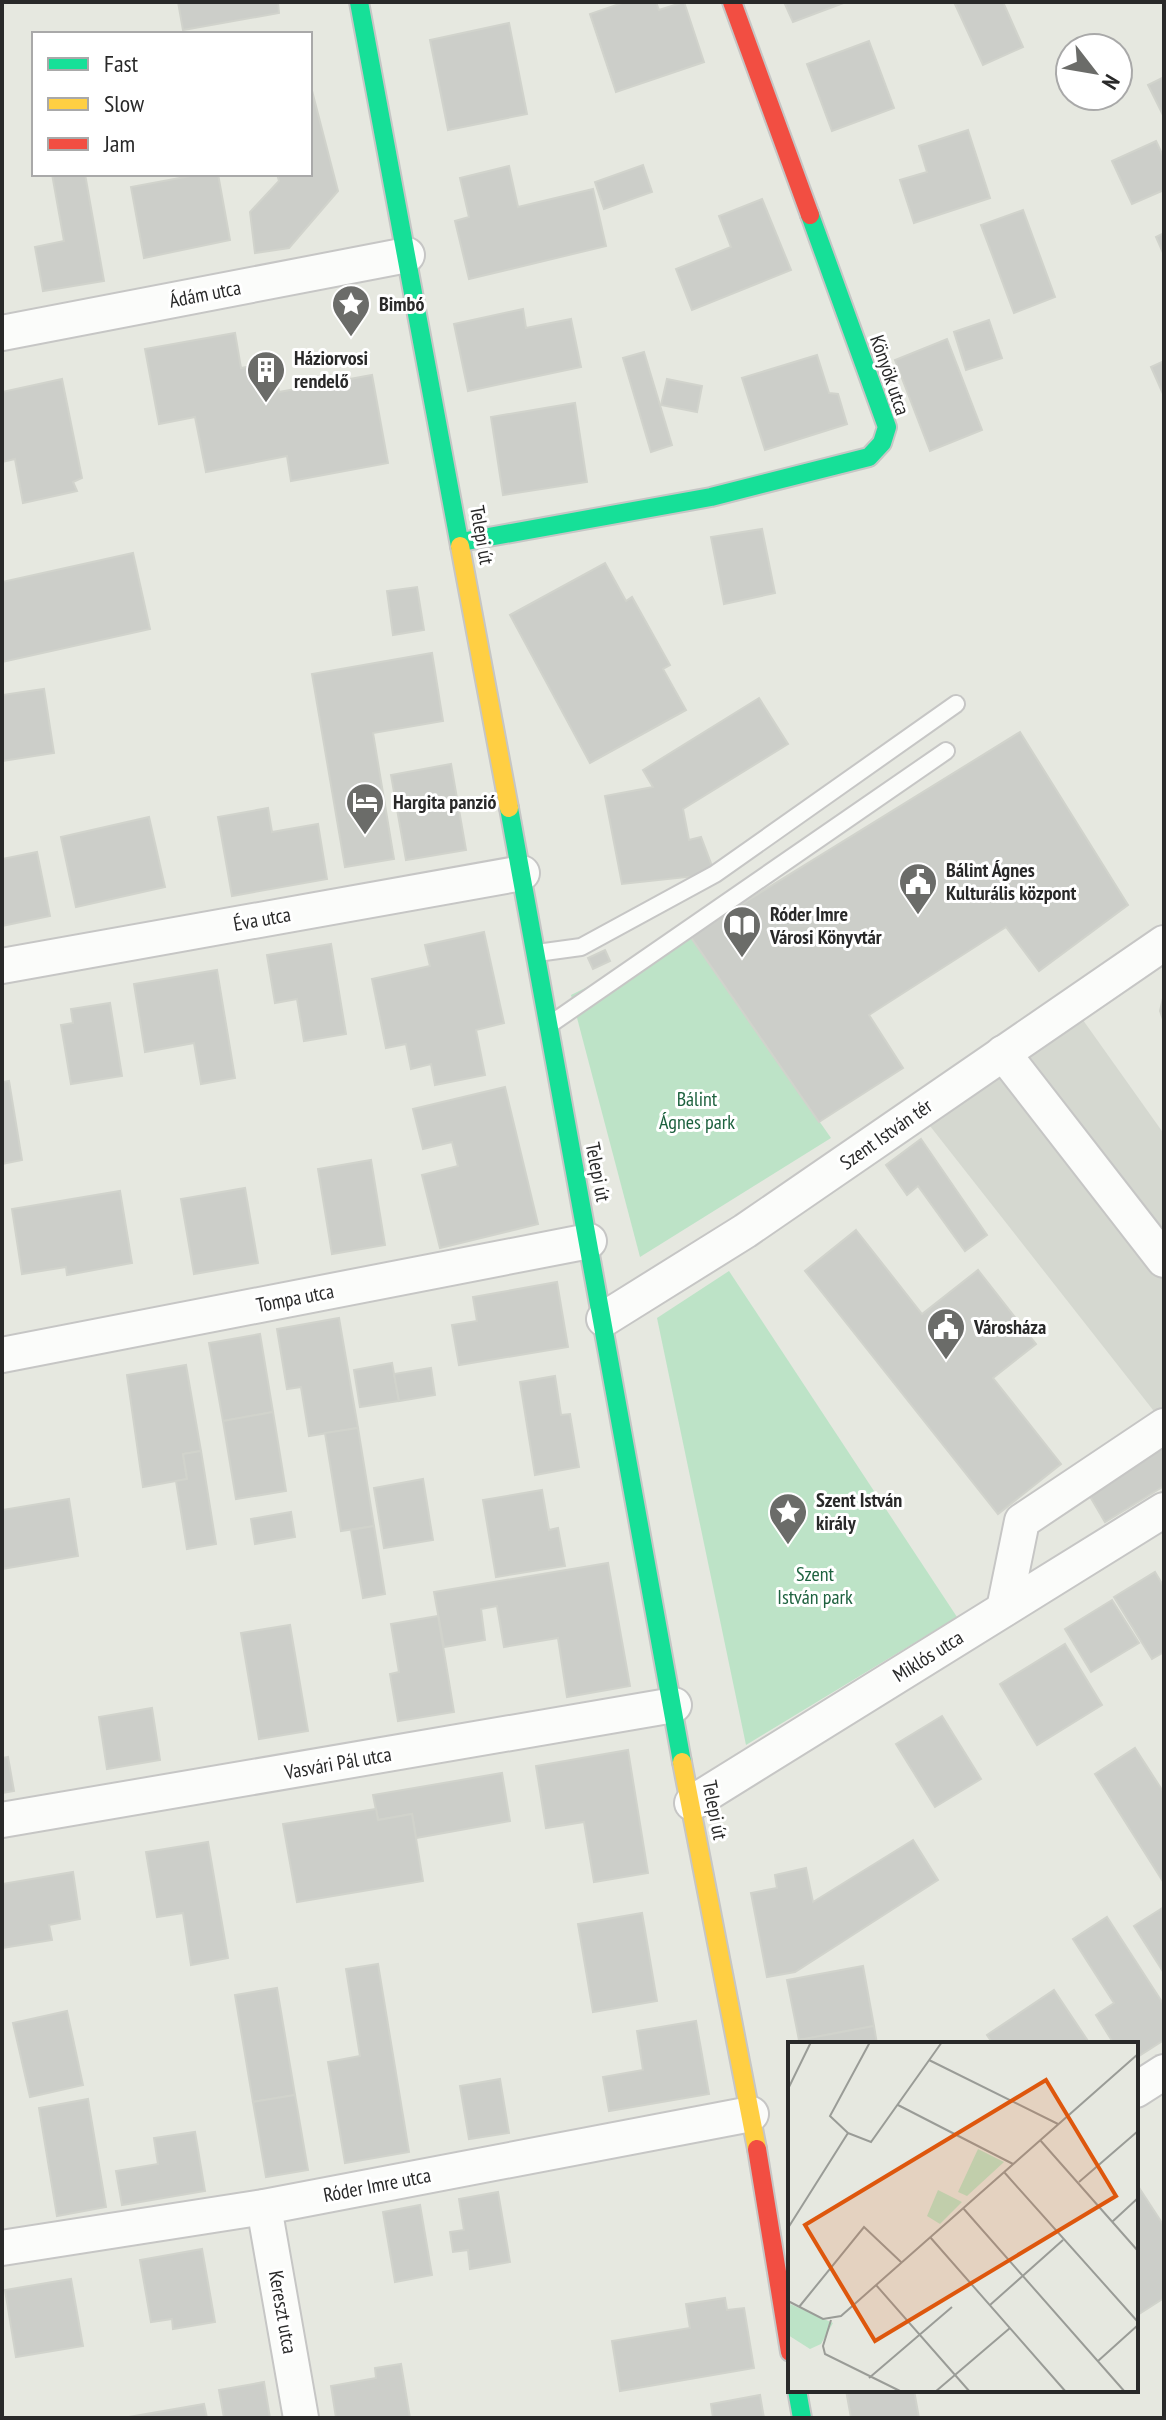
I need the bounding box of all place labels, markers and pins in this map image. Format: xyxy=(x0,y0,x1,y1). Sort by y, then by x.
place icon: Bimbó xyxy=(330,283,372,338)
place label: Bimbó xyxy=(379,291,424,317)
place label: Háziorvosi rendelő xyxy=(294,345,368,394)
building icon: Háziorvosi rendelő xyxy=(245,349,287,404)
hotel icon: Hargita panzió xyxy=(344,781,386,836)
place label: Hargita panzió xyxy=(393,789,497,815)
place label: Bálint Ágnes Kulturális központ xyxy=(946,857,1076,906)
public building icon: Bálint Ágnes Kulturális központ xyxy=(897,861,939,916)
place label: Róder Imre Városi Könyvtár xyxy=(769,901,882,950)
library icon: Róder Imre Városi Könyvtár xyxy=(721,904,763,959)
public building icon: Városháza xyxy=(925,1306,967,1361)
place label: Városháza xyxy=(973,1314,1046,1340)
place label: Szent István király xyxy=(816,1487,902,1536)
place icon: Szent István király xyxy=(767,1491,809,1546)

